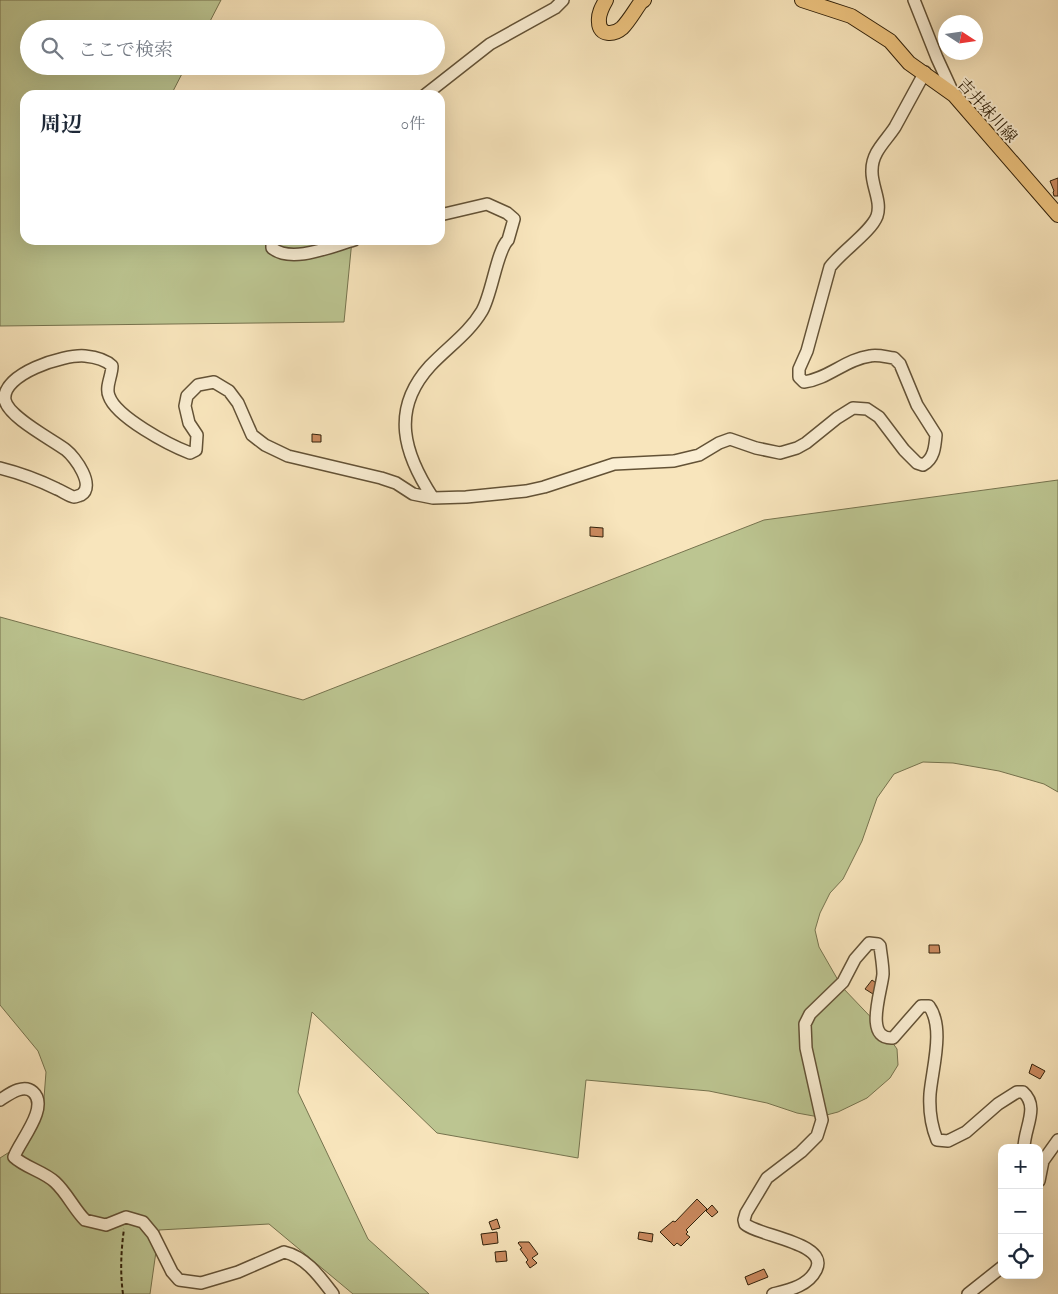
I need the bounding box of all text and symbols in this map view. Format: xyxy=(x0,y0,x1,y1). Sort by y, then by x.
north arrow xyxy=(938,15,983,60)
search box xyxy=(20,20,445,75)
icon: search xyxy=(38,34,66,62)
text: ここで検索 xyxy=(78,38,173,62)
street label: 吉井妹川線 xyxy=(953,74,1021,147)
text: 周辺 xyxy=(40,111,82,138)
text: 0件 xyxy=(401,114,425,134)
map controls xyxy=(998,1144,1043,1279)
button: + xyxy=(998,1144,1043,1189)
button: − xyxy=(998,1189,1043,1234)
button: locate xyxy=(998,1234,1043,1279)

